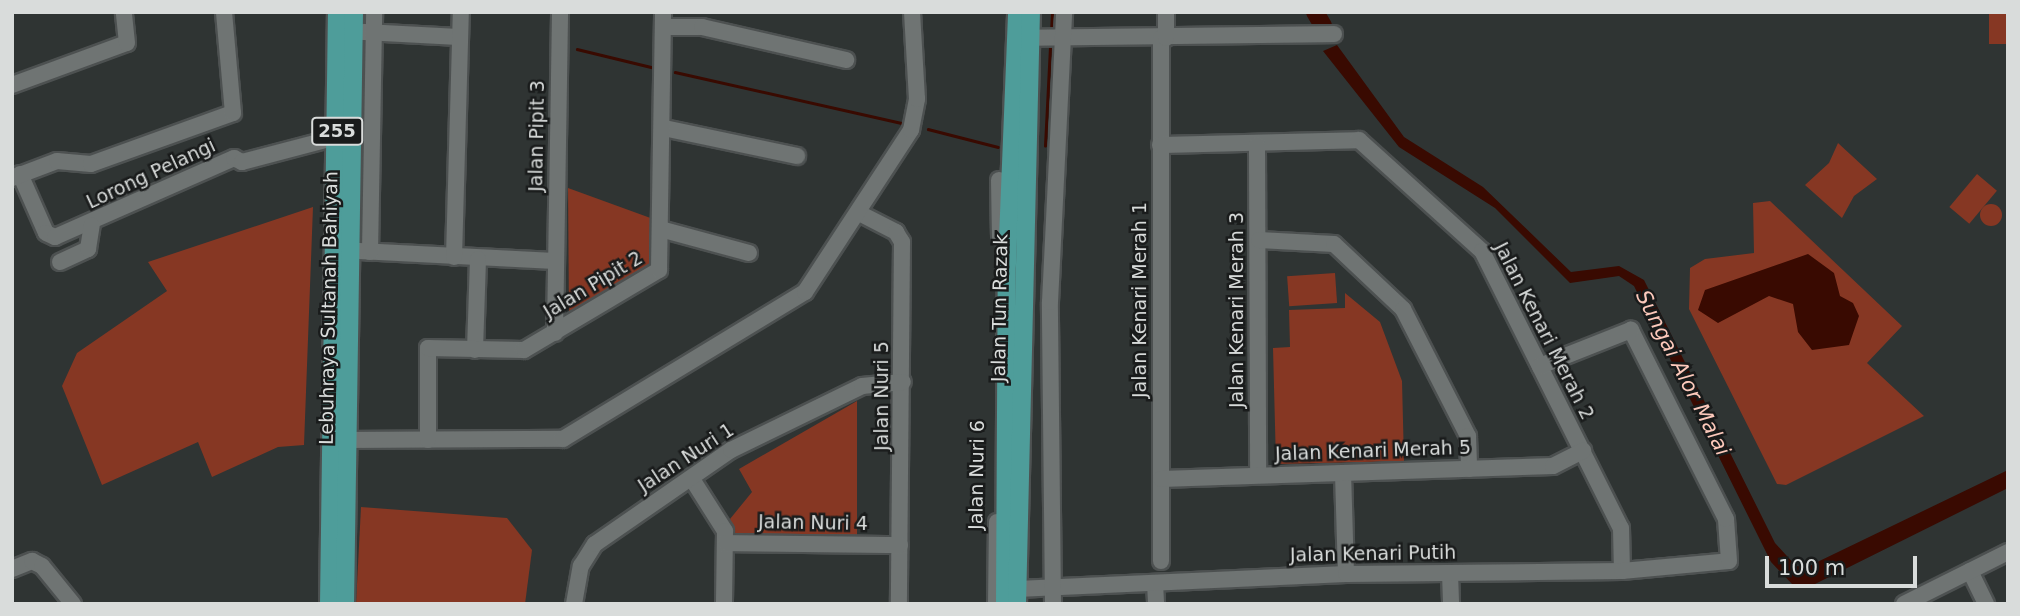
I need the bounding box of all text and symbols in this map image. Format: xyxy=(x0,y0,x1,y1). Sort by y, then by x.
street label: Jalan Pipit 3 xyxy=(525,80,549,192)
road number: 255 xyxy=(311,116,363,146)
street label: Lorong Pelangi xyxy=(83,134,219,214)
street label: Lebuhraya Sultanah Bahiyah xyxy=(315,171,343,445)
street label: Jalan Kenari Merah 1 xyxy=(1129,202,1151,398)
street label: Jalan Kenari Merah 3 xyxy=(1226,212,1248,408)
street label: Jalan Tun Razak xyxy=(987,234,1013,382)
street label: Jalan Kenari Merah 2 xyxy=(1489,239,1599,423)
street label: Jalan Pipit 2 xyxy=(539,247,647,323)
water label: Sungai Alor Malai xyxy=(1630,286,1736,460)
street label: Jalan Nuri 5 xyxy=(871,341,893,451)
street label: Jalan Nuri 1 xyxy=(634,419,738,497)
street label: Jalan Nuri 6 xyxy=(965,420,989,530)
street label: Jalan Kenari Merah 5 xyxy=(1275,436,1471,466)
street label: Jalan Nuri 4 xyxy=(758,511,868,535)
street label: Jalan Kenari Putih xyxy=(1290,541,1456,567)
scale bar xyxy=(1768,542,1920,586)
text: 100 m xyxy=(1778,556,1845,580)

